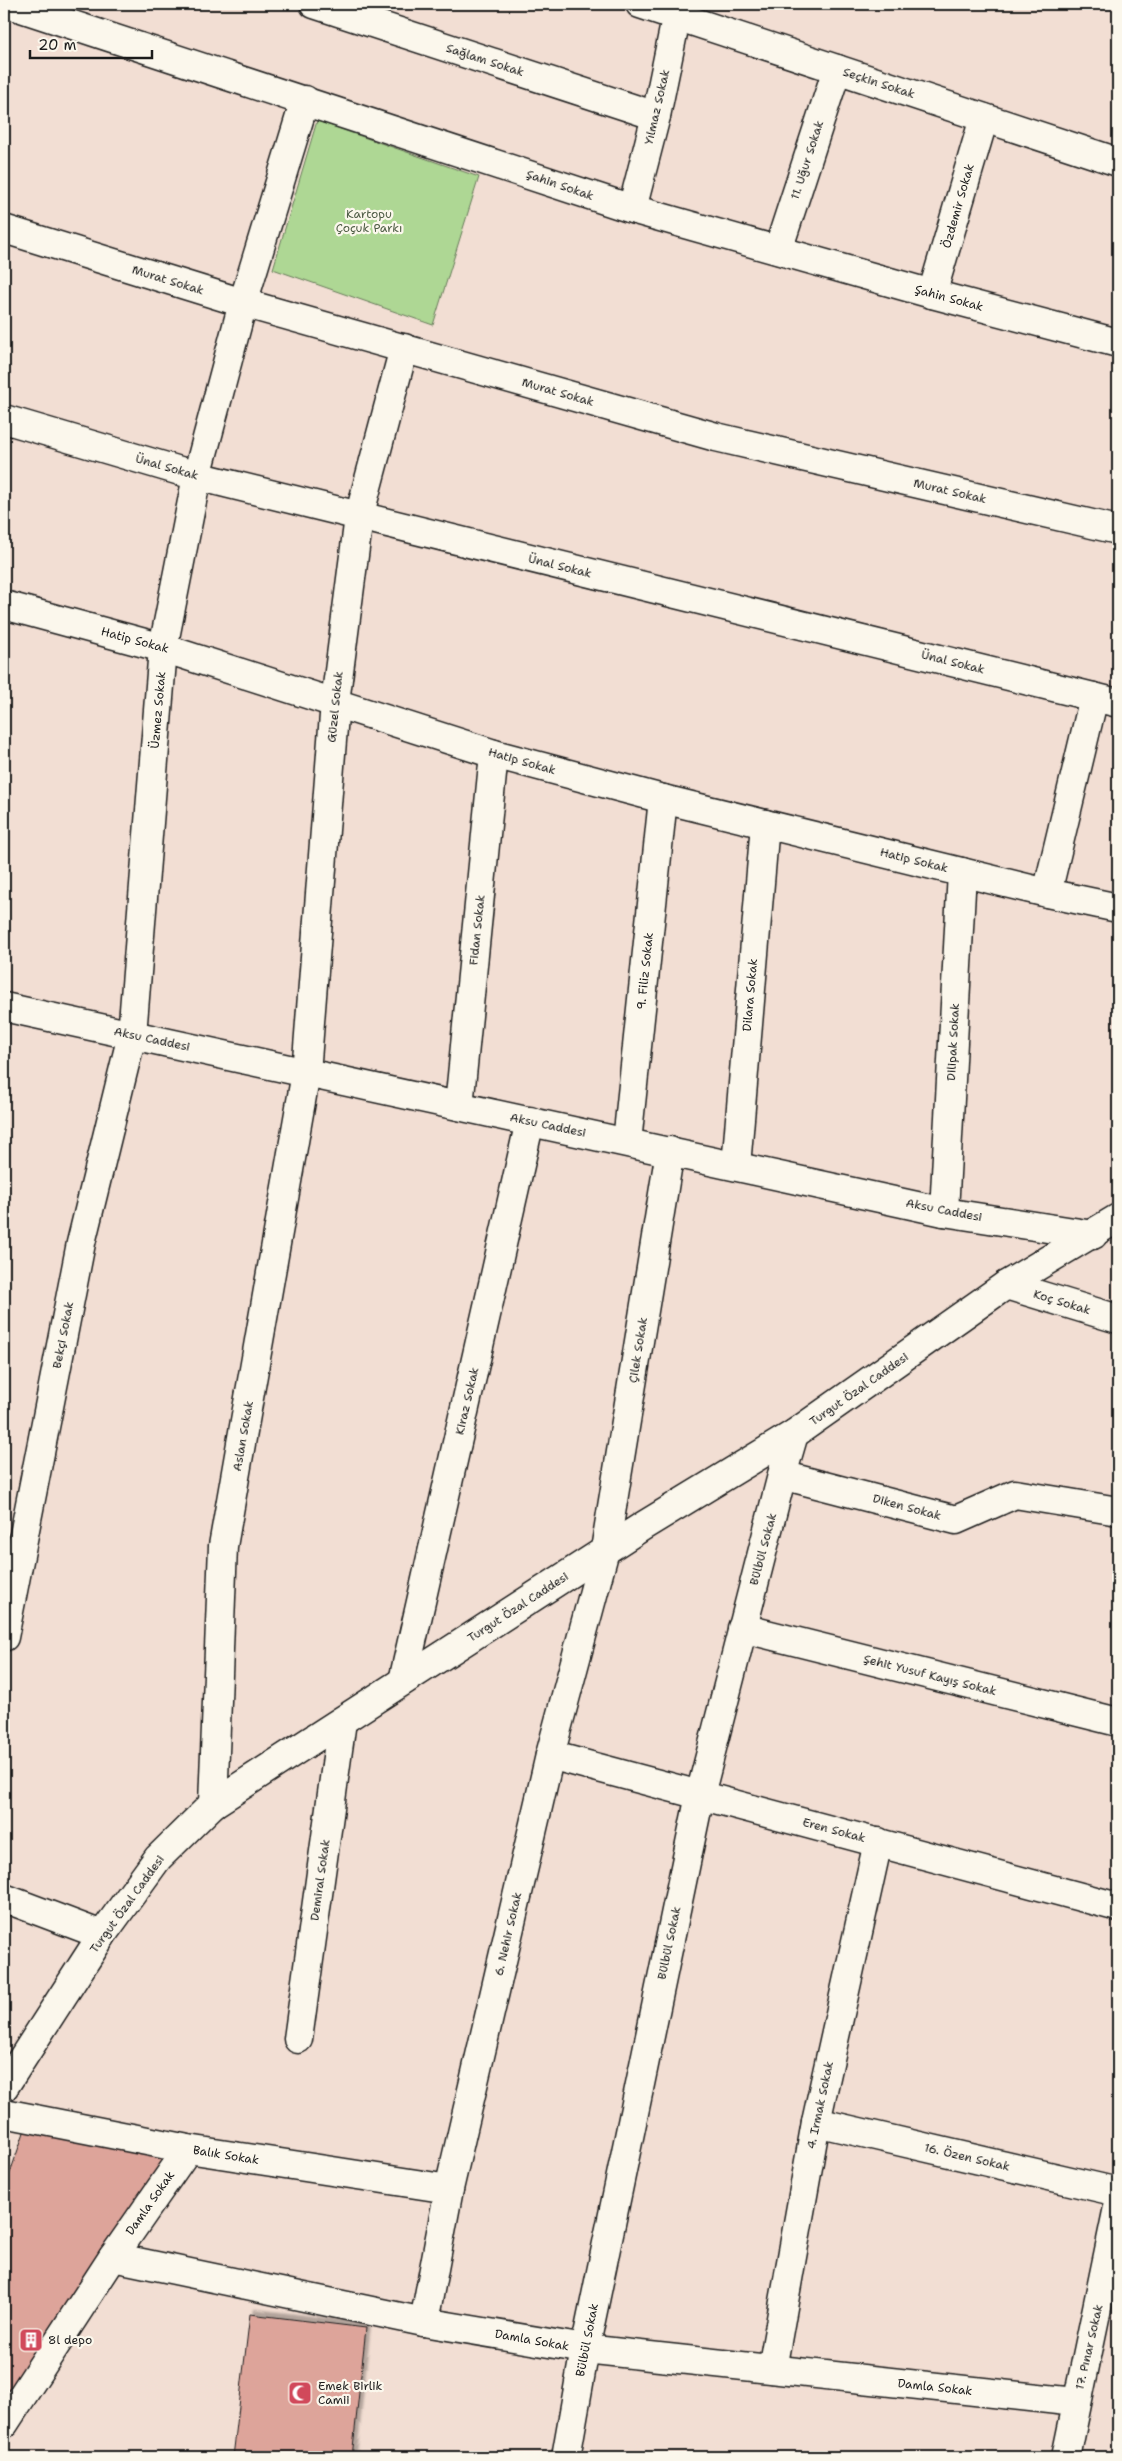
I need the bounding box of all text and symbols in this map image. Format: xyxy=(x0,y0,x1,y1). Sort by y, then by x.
scale bar xyxy=(30,28,152,60)
text: 20 m xyxy=(38,35,77,55)
street label: Sağlam Sokak xyxy=(444,40,526,80)
street label: Seçkin Sokak xyxy=(841,64,917,102)
street label: Yılmaz Sokak xyxy=(641,68,673,146)
street label: 11. Uğur Sokak xyxy=(787,118,827,202)
street label: Özdemir Sokak xyxy=(938,162,978,250)
street label: Şahin Sokak xyxy=(524,166,596,204)
park label: Kartopu Çoçuk Parkı xyxy=(336,206,402,236)
street label: Murat Sokak xyxy=(130,261,206,299)
street label: Şahin Sokak xyxy=(913,281,985,315)
street label: Murat Sokak xyxy=(520,374,596,410)
street label: Ünal Sokak xyxy=(134,450,201,484)
street label: Murat Sokak xyxy=(912,475,988,507)
street label: Ünal Sokak xyxy=(527,550,594,582)
street label: Hatip Sokak xyxy=(99,623,171,657)
street label: Ünal Sokak xyxy=(920,646,987,678)
street label: Güzel Sokak xyxy=(323,670,347,743)
street label: Üzmez Sokak xyxy=(147,671,169,749)
street label: Hatip Sokak xyxy=(486,744,558,778)
street label: Hatip Sokak xyxy=(878,844,950,876)
street label: Fidan Sokak xyxy=(465,894,489,966)
street label: 9. Filiz Sokak xyxy=(633,932,657,1010)
street label: Dilara Sokak xyxy=(739,958,761,1032)
street label: Dilipak Sokak xyxy=(943,1003,963,1081)
street label: Aksu Caddesi xyxy=(112,1023,192,1055)
street label: Aksu Caddesi xyxy=(508,1109,588,1141)
street label: Aksu Caddesi xyxy=(904,1195,984,1225)
street label: Koç Sokak xyxy=(1031,1286,1093,1318)
street label: Bekçi Sokak xyxy=(49,1300,77,1370)
street label: Çilek Sokak xyxy=(625,1316,651,1384)
street label: Turgut Özal Caddesi xyxy=(806,1349,912,1429)
street label: Kiraz Sokak xyxy=(451,1366,483,1436)
street label: Aslan Sokak xyxy=(229,1399,257,1473)
street label: Diken Sokak xyxy=(871,1490,943,1524)
street label: Bülbül Sokak xyxy=(746,1511,780,1587)
street label: Turgut Özal Caddesi xyxy=(464,1568,572,1646)
street label: Şehit Yusuf Kayış Sokak xyxy=(862,1651,998,1699)
street label: Eren Sokak xyxy=(801,1814,867,1846)
street label: Demiral Sokak xyxy=(306,1838,334,1922)
street label: Turgut Özal Caddesi xyxy=(86,1852,168,1956)
street label: 6. Nehir Sokak xyxy=(491,1890,525,1977)
street label: Bülbül Sokak xyxy=(653,1905,685,1981)
street label: 4. Irmak Sokak xyxy=(803,2059,837,2150)
street label: 16. Özen Sokak xyxy=(923,2139,1012,2175)
street label: Balık Sokak xyxy=(192,2142,260,2168)
street label: Damla Sokak xyxy=(122,2168,178,2238)
street label: Bülbül Sokak xyxy=(572,2302,602,2378)
street label: 17. Pınar Sokak xyxy=(1071,2303,1107,2391)
street label: Damla Sokak xyxy=(494,2326,570,2354)
building icon: 8l depo xyxy=(18,2327,44,2353)
place label: 8l depo xyxy=(48,2332,92,2348)
street label: Damla Sokak xyxy=(897,2375,973,2399)
place label: Emek Birlik Camii xyxy=(318,2378,383,2408)
mosque icon: Emek Birlik Camii xyxy=(287,2380,313,2406)

